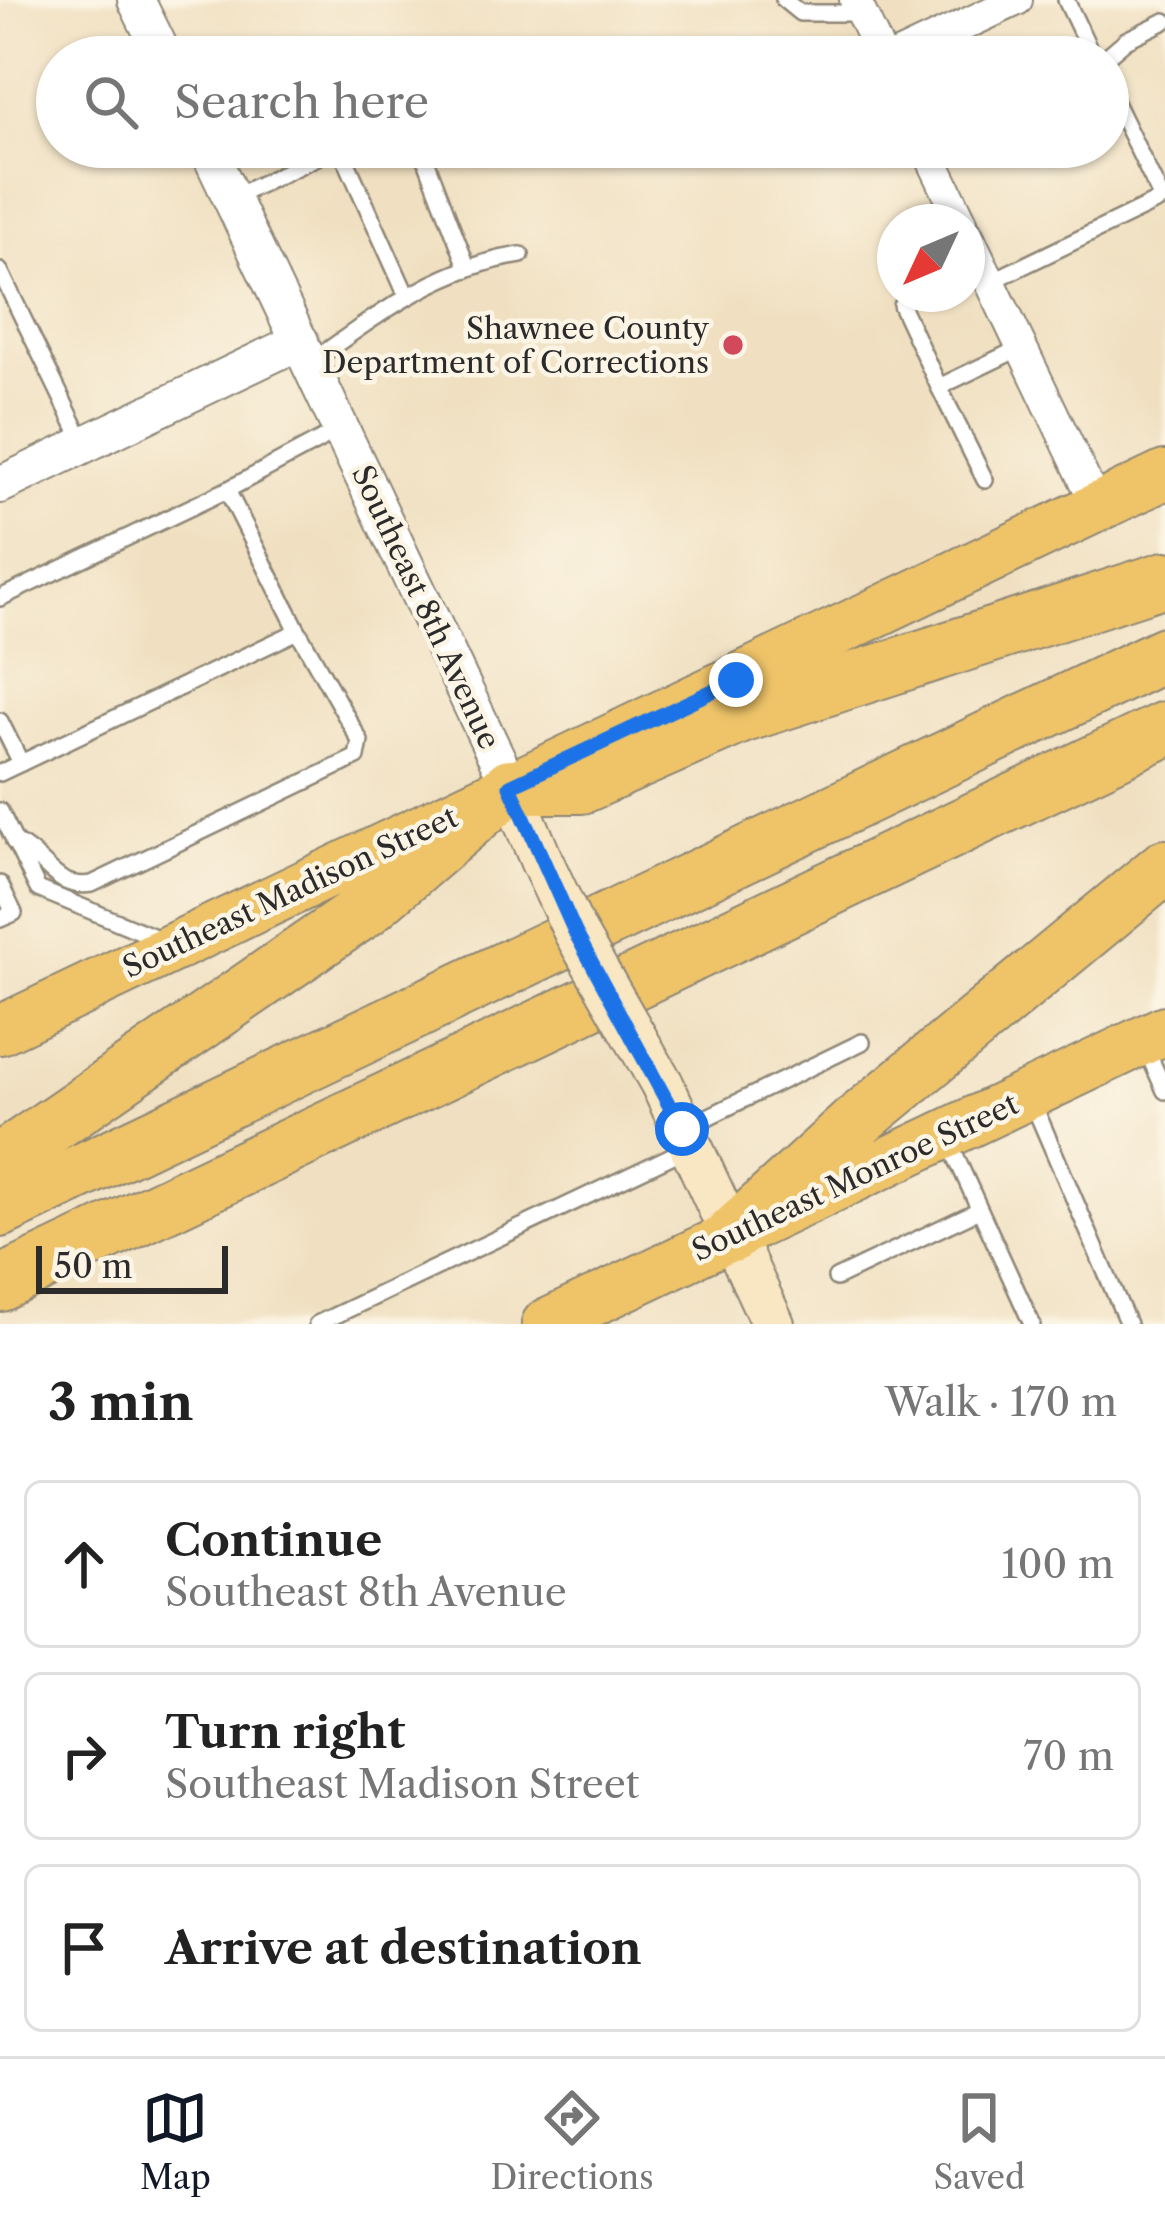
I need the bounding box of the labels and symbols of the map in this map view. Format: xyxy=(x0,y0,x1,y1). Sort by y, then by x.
north arrow xyxy=(877,204,985,312)
place label: Shawnee County Department of Corrections xyxy=(322,310,709,381)
marker: Shawnee County Department of Corrections xyxy=(720,332,746,358)
street label: Southeast 8th Avenue xyxy=(344,459,508,755)
route end xyxy=(709,653,763,707)
street label: Southeast Madison Street xyxy=(117,798,464,986)
street label: Southeast Monroe Street xyxy=(686,1085,1024,1269)
route start xyxy=(655,1102,709,1156)
scale bar xyxy=(36,1240,228,1293)

